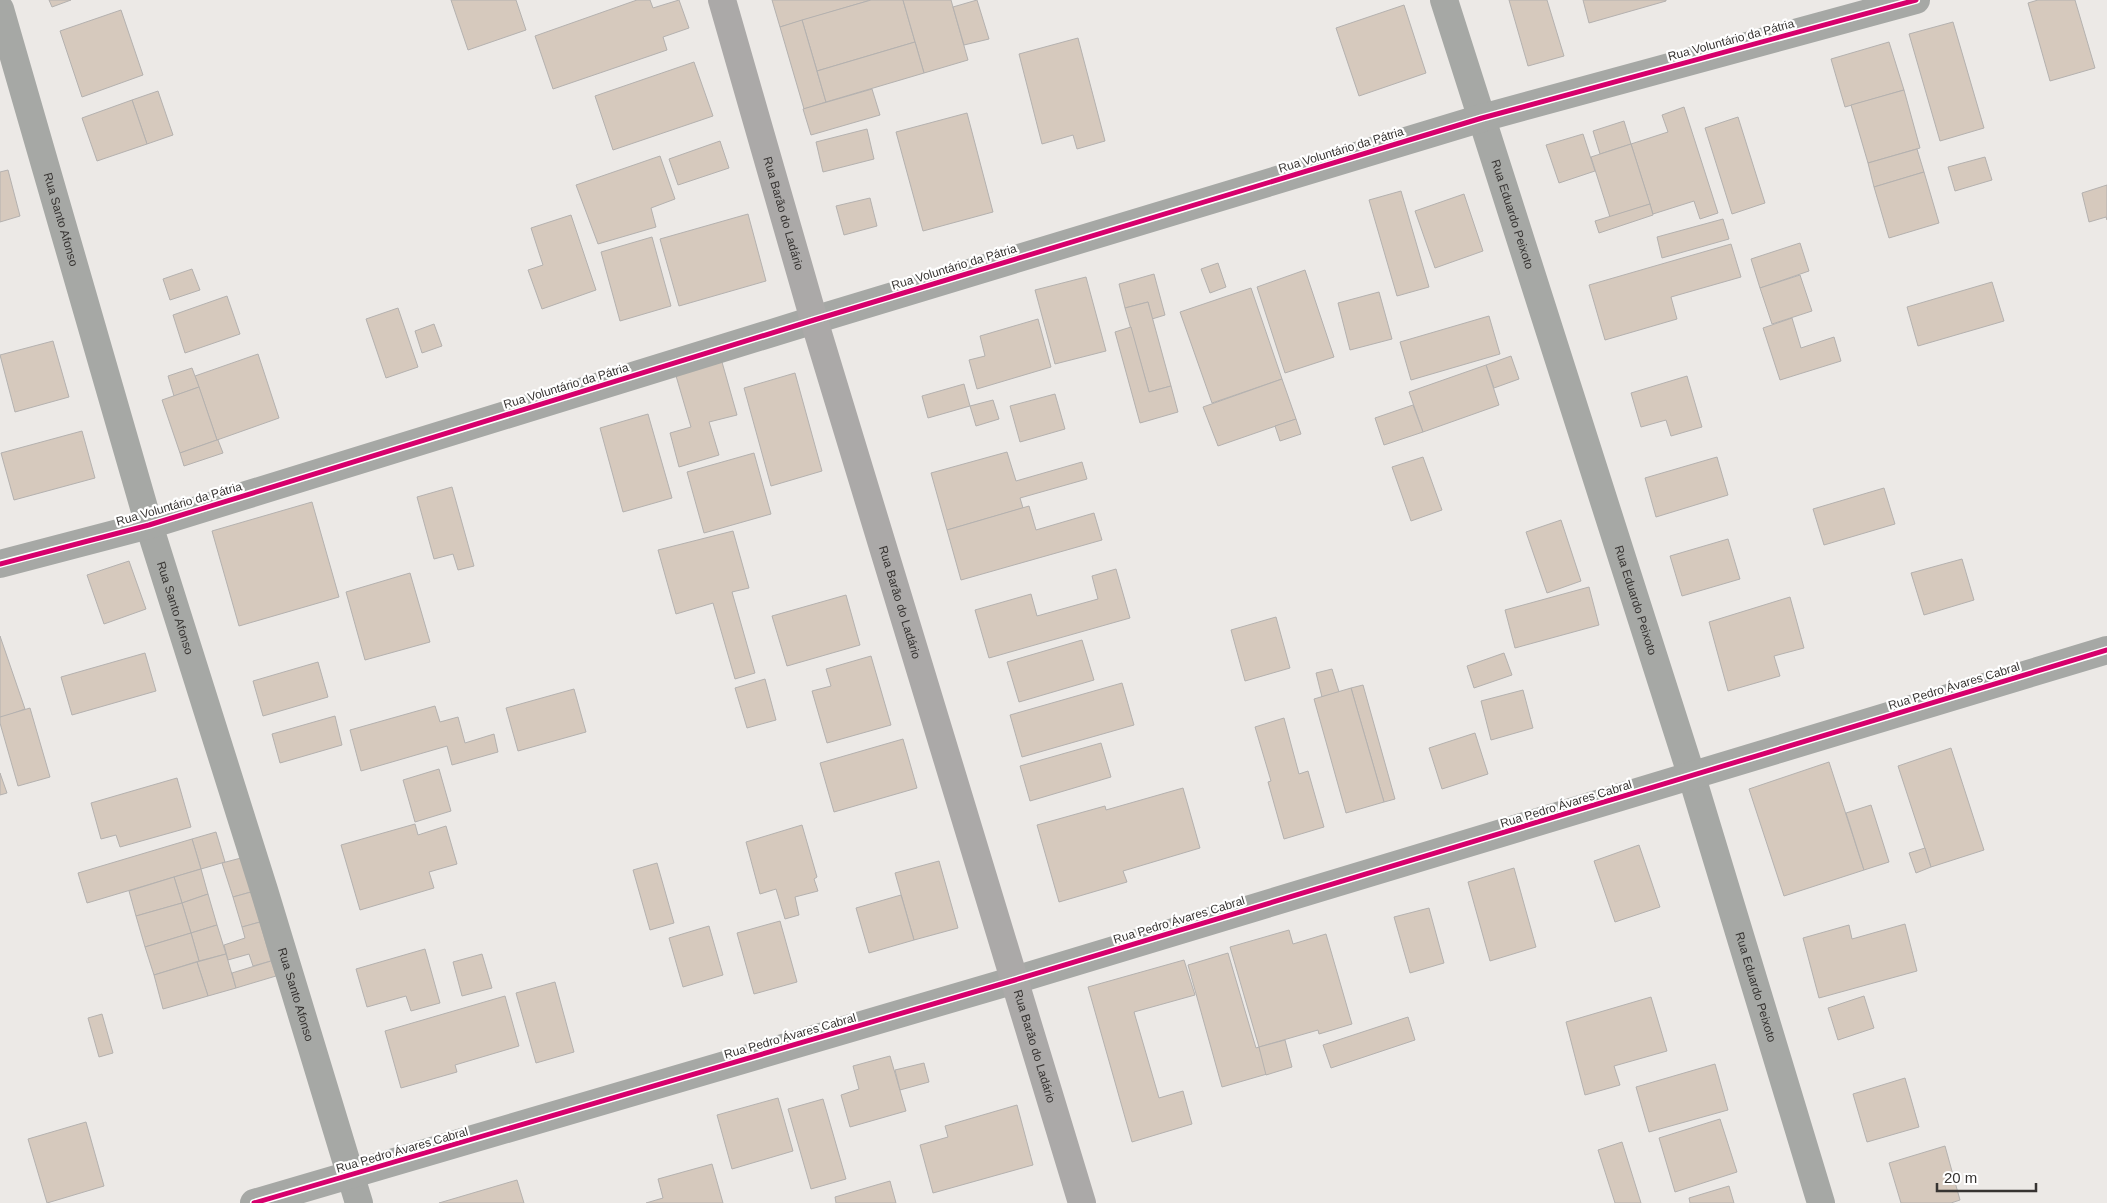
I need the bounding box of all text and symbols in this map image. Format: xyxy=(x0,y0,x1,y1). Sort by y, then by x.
street label: Rua Voluntário da Pátria xyxy=(1666,16,1796,64)
street label: Rua Voluntário da Pátria xyxy=(1277,124,1406,176)
street label: Rua Barão do Ladário xyxy=(760,155,806,272)
street label: Rua Eduardo Peixoto xyxy=(1488,158,1537,271)
street label: Rua Santo Afonso xyxy=(41,171,81,268)
street label: Rua Voluntário da Pátria xyxy=(890,241,1019,293)
street label: Rua Voluntário da Pátria xyxy=(502,360,631,412)
street label: Rua Voluntário da Pátria xyxy=(115,479,244,529)
street label: Rua Barão do Ladário xyxy=(876,544,924,661)
street label: Rua Eduardo Peixoto xyxy=(1612,544,1660,657)
street label: Rua Santo Afonso xyxy=(154,560,196,657)
street label: Rua Pedro Ávares Cabral xyxy=(1886,658,2021,713)
street label: Rua Pedro Ávares Cabral xyxy=(1498,776,1633,831)
street label: Rua Pedro Ávares Cabral xyxy=(1111,892,1246,947)
street label: Rua Eduardo Peixoto xyxy=(1732,930,1779,1044)
street label: Rua Santo Afonso xyxy=(275,946,317,1043)
street label: Rua Barão do Ladário xyxy=(1011,988,1058,1105)
street label: Rua Pedro Ávares Cabral xyxy=(722,1009,858,1062)
street label: Rua Pedro Ávares Cabral xyxy=(334,1123,470,1176)
scale bar xyxy=(1937,1160,2036,1192)
text: 20 m xyxy=(1944,1169,1977,1186)

